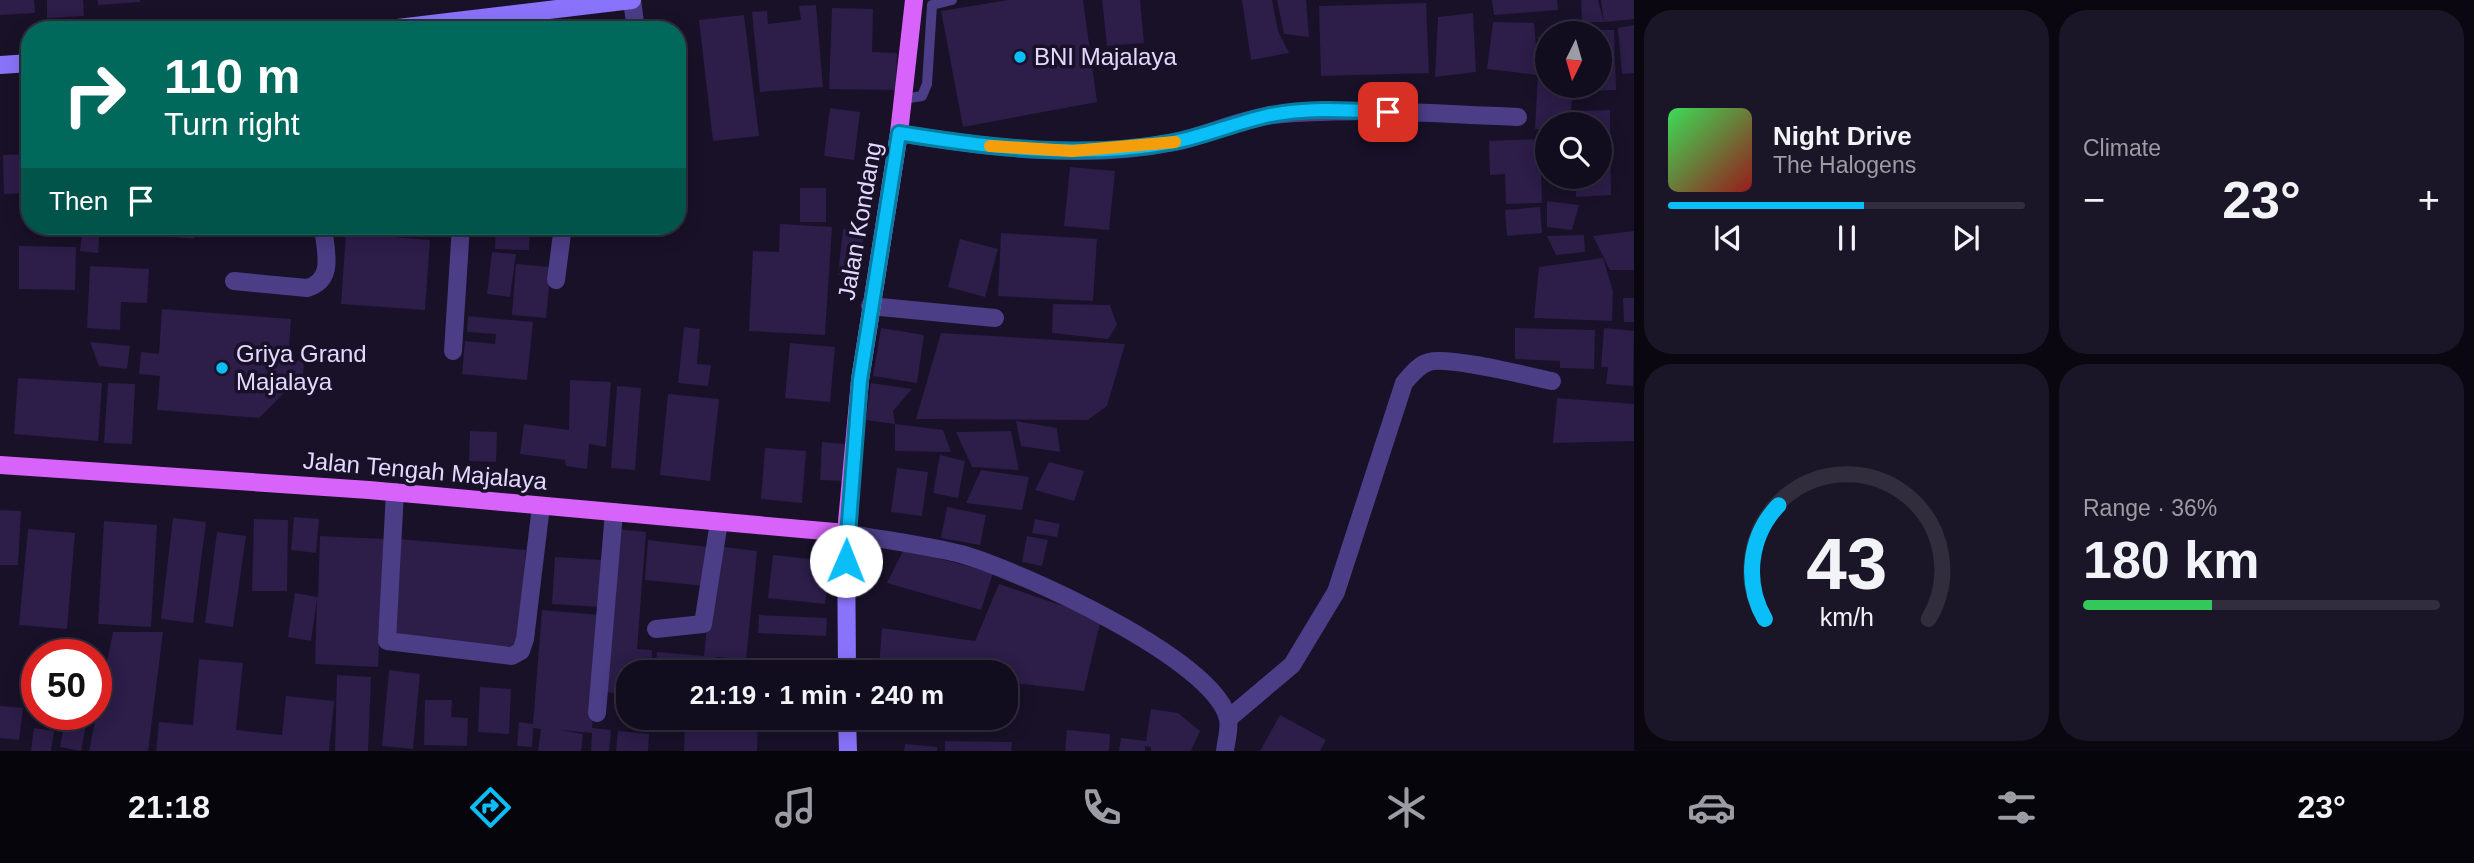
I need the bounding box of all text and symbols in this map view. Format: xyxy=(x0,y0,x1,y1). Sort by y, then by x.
north arrow xyxy=(1535,21,1612,98)
map controls xyxy=(1535,21,1612,189)
place label: BNI Majalaya xyxy=(1034,43,1177,70)
icon: right xyxy=(49,49,140,140)
text: 110 m xyxy=(164,49,300,103)
marker: BNI Majalaya xyxy=(1012,49,1028,65)
pin xyxy=(1358,82,1418,142)
icon: arrive xyxy=(1369,93,1407,131)
text: Turn right xyxy=(164,106,300,142)
button: search xyxy=(1535,112,1612,189)
text: Night Drive xyxy=(1773,121,1912,151)
text: Climate xyxy=(2083,135,2161,161)
street label: Jalan Kondang xyxy=(832,140,887,302)
text: The Halogens xyxy=(1773,152,1916,178)
text: 23° xyxy=(2222,171,2301,229)
text: − xyxy=(2083,179,2105,221)
text: + xyxy=(2418,179,2440,221)
icon: arrive xyxy=(122,182,160,220)
text: Then xyxy=(49,186,108,216)
icon: previous xyxy=(1709,219,1747,257)
icon: pause xyxy=(1828,219,1866,257)
icon: next xyxy=(1947,219,1985,257)
place label: Griya Grand Majalaya xyxy=(236,340,367,395)
marker: Griya Grand Majalaya xyxy=(214,360,230,376)
street label: Jalan Tengah Majalaya xyxy=(302,446,549,495)
text: Range · 36% xyxy=(2083,495,2217,521)
text: 43 xyxy=(1806,523,1887,604)
position arrow xyxy=(809,524,883,598)
text: 180 km xyxy=(2083,531,2259,589)
text: km/h xyxy=(1819,602,1874,630)
speed limit sign: 50 xyxy=(21,639,112,730)
text: 21:19 · 1 min · 240 m xyxy=(690,680,944,710)
icon: directions xyxy=(466,783,515,832)
icon: music xyxy=(771,783,820,832)
icon: phone xyxy=(1077,783,1126,832)
icon: climate xyxy=(1382,783,1431,832)
icon: car xyxy=(1687,783,1736,832)
icon: filters xyxy=(1992,783,2041,832)
text: 21:18 xyxy=(128,789,210,825)
text: 23° xyxy=(2297,789,2346,825)

